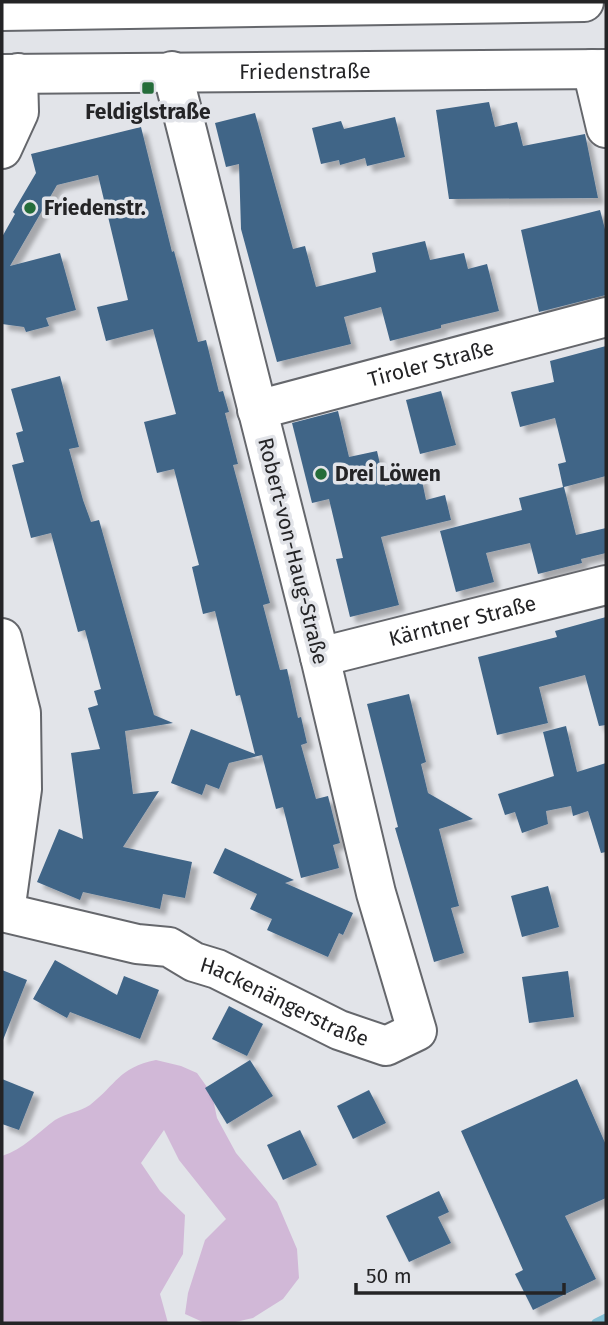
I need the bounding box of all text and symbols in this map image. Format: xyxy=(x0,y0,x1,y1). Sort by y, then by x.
street label: Friedenstraße xyxy=(239,58,371,85)
marker: Feldiglstraße xyxy=(140,80,156,96)
place label: Feldiglstraße xyxy=(85,99,211,125)
place label: Friedenstr. xyxy=(44,195,146,221)
marker: Friedenstr. xyxy=(22,200,38,216)
street label: Tiroler Straße xyxy=(365,334,497,393)
street label: Robert-von-Haug-Straße xyxy=(252,435,334,667)
place label: Drei Löwen xyxy=(335,461,441,487)
marker: Drei Löwen xyxy=(313,466,329,482)
street label: Kärntner Straße xyxy=(386,590,539,652)
street label: Hackenängerstraße xyxy=(197,952,372,1052)
scale bar xyxy=(356,1252,564,1296)
text: 50 m xyxy=(366,1263,412,1289)

